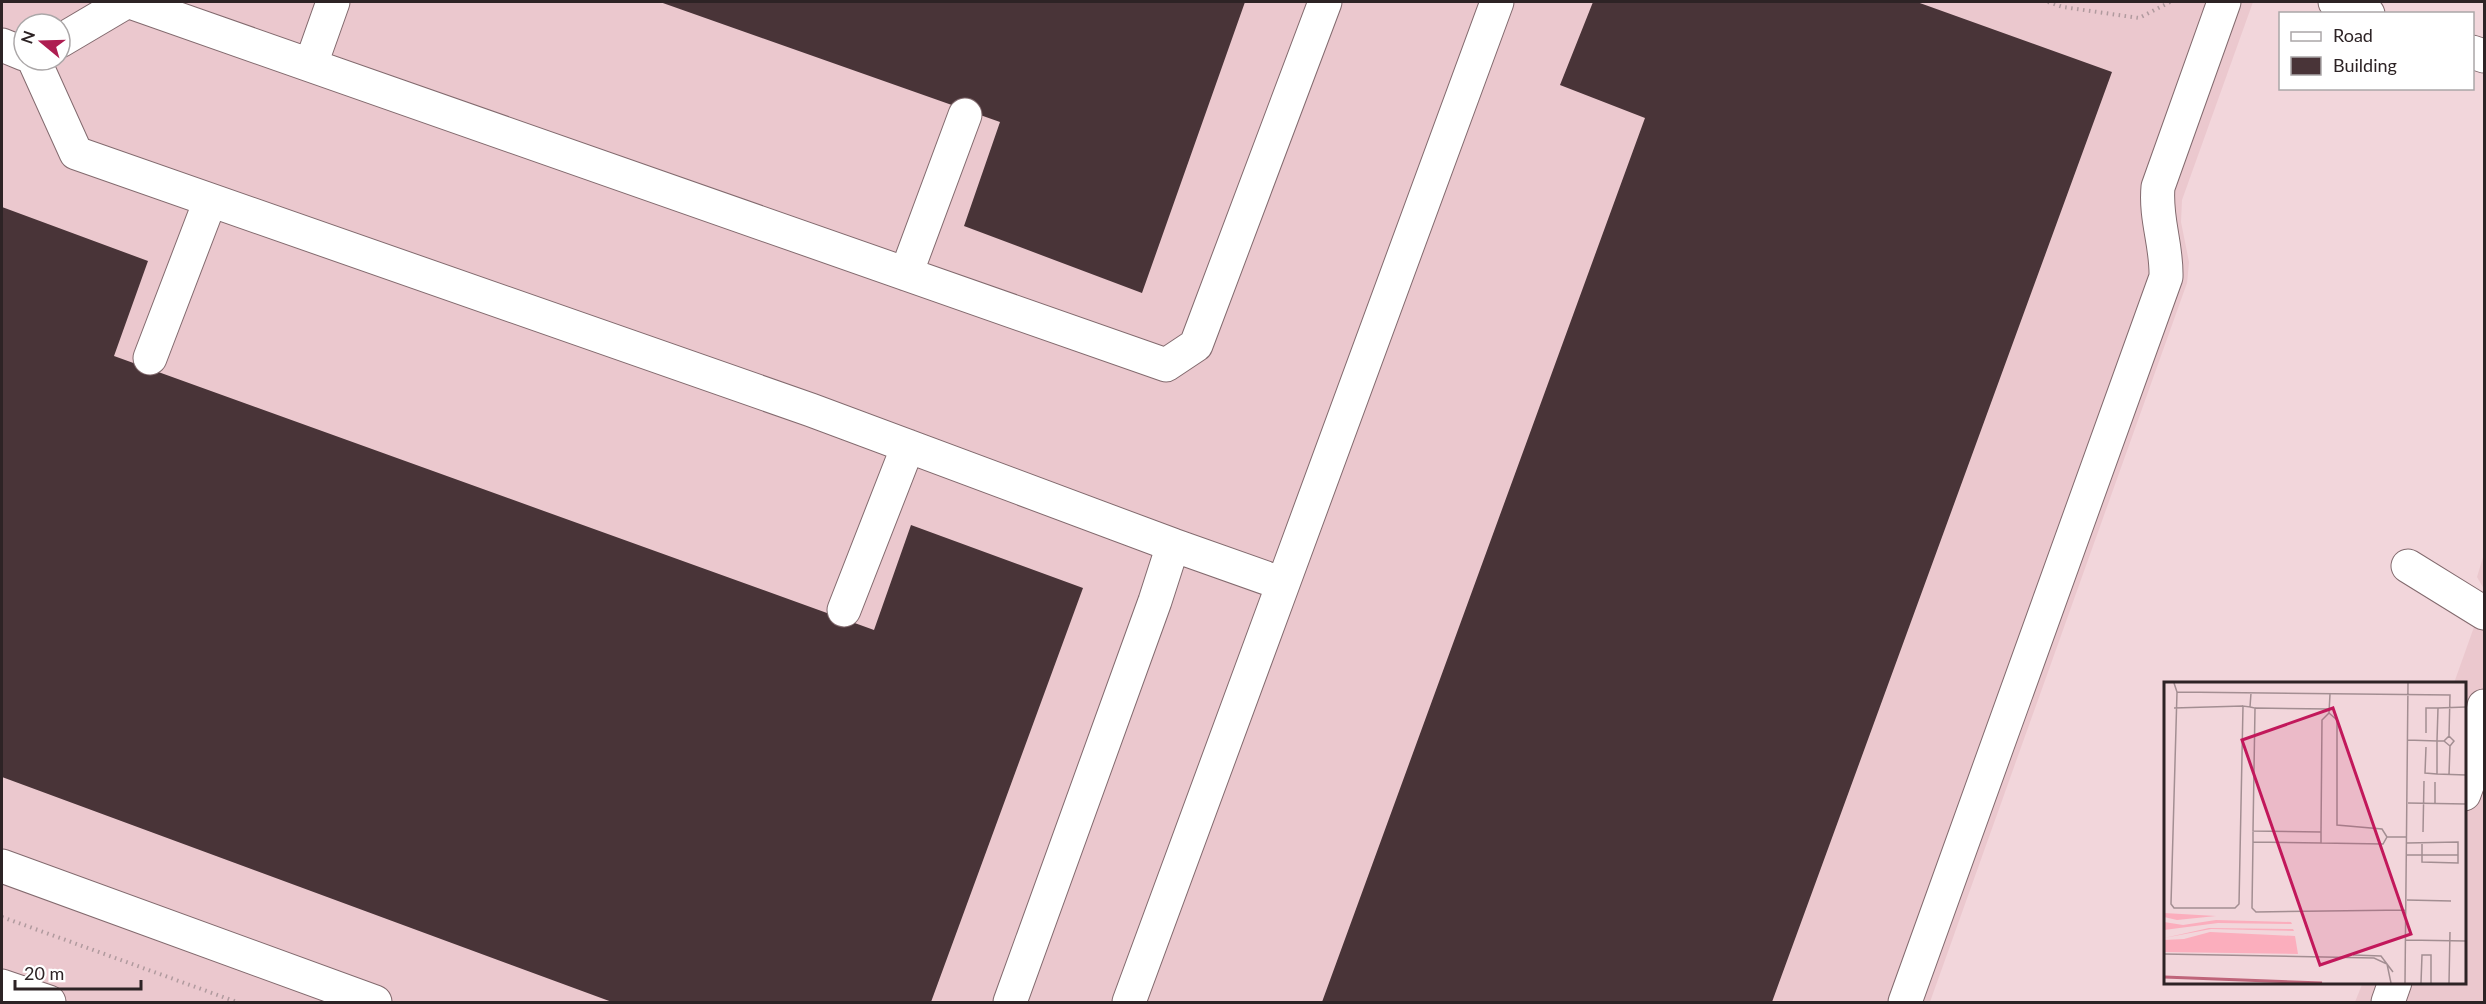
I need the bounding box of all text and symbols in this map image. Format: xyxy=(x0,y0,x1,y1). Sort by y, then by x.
north arrow xyxy=(12,12,72,72)
legend xyxy=(2279,12,2474,90)
text: Road xyxy=(2333,24,2373,46)
text: N xyxy=(16,28,38,46)
text: Building xyxy=(2333,54,2397,76)
inset map xyxy=(2164,682,2465,983)
scale bar xyxy=(15,953,141,991)
text: 20 m xyxy=(24,962,64,984)

